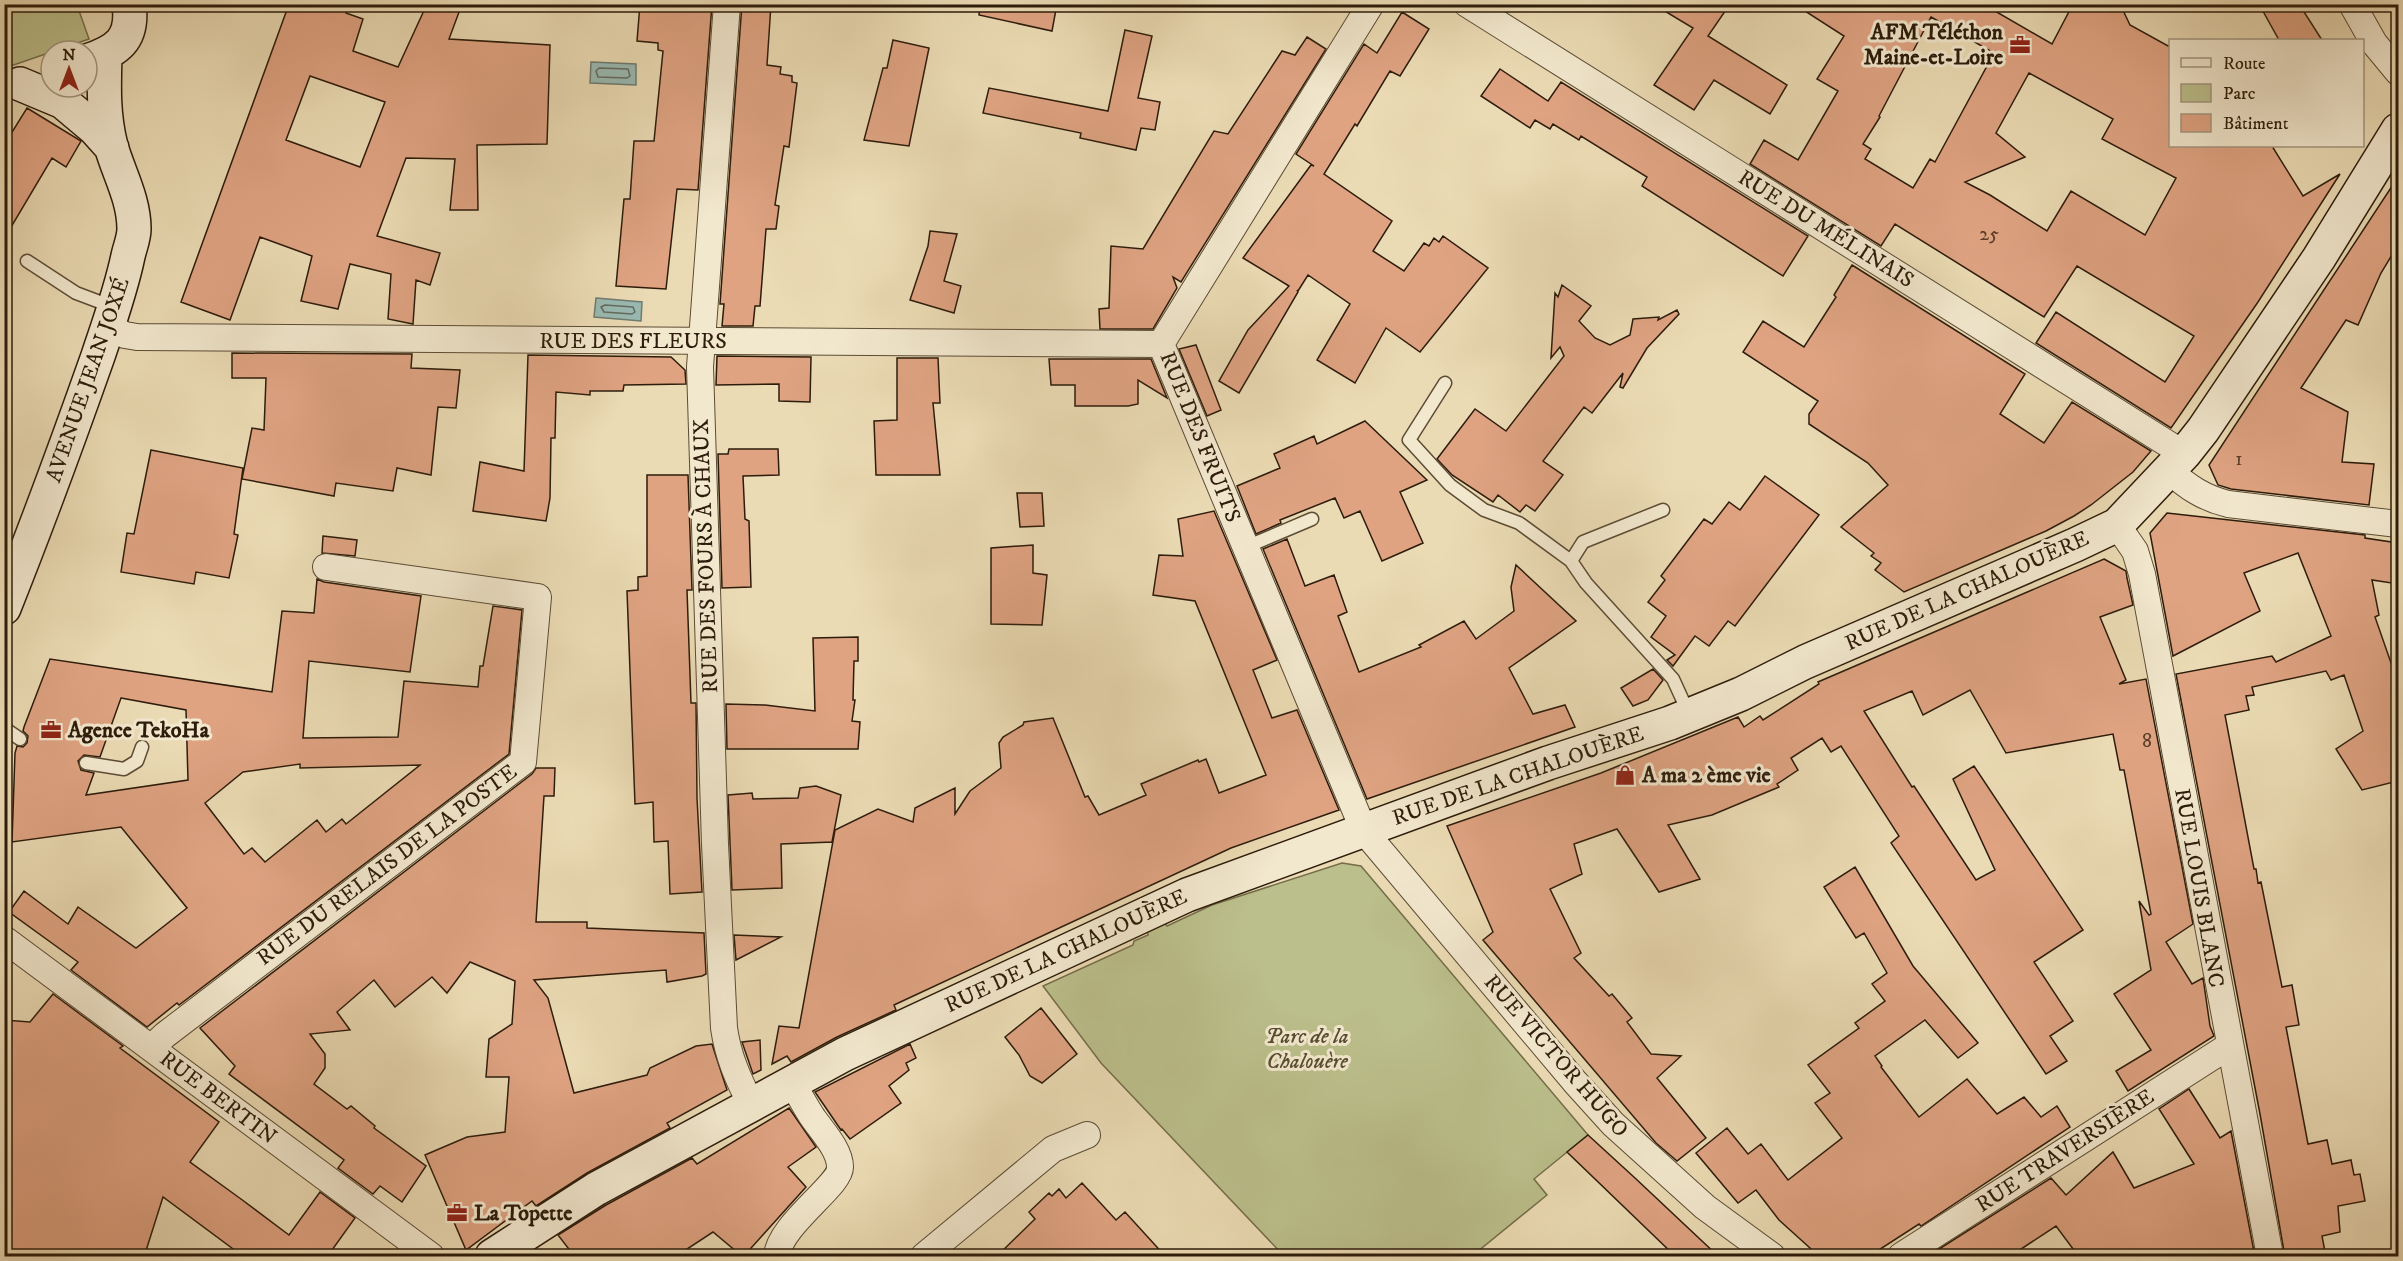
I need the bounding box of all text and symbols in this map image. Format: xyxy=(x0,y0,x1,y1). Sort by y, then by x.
place label: AFM Téléthon Maine-et-Loire xyxy=(1864,19,2003,71)
office icon: AFM Téléthon Maine-et-Loire xyxy=(2008,33,2032,57)
north arrow xyxy=(39,39,99,99)
legend xyxy=(2169,39,2364,147)
text: N xyxy=(62,45,76,65)
text: Route xyxy=(2223,53,2266,75)
text: Parc xyxy=(2223,83,2256,105)
text: Bâtiment xyxy=(2223,113,2289,135)
street label: RUE DU MÉLINAIS xyxy=(1733,164,1919,294)
house number: 25 xyxy=(1979,222,1999,247)
street label: AVENUE JEAN JOXÉ xyxy=(40,274,136,486)
street label: RUE DES FLEURS xyxy=(539,328,727,355)
street label: RUE DES FRUITS xyxy=(1153,348,1247,526)
street label: RUE DES FOURS À CHAUX xyxy=(687,418,724,694)
house number: 1 xyxy=(2235,447,2243,472)
street label: RUE DE LA CHALOUÈRE xyxy=(1841,525,2093,657)
place label: Agence TekoHa xyxy=(67,717,210,744)
office icon: Agence TekoHa xyxy=(39,718,63,742)
street label: RUE DE LA CHALOUÈRE xyxy=(1389,720,1647,832)
house number: 8 xyxy=(2142,729,2152,754)
street label: RUE DU RELAIS DE LA POSTE xyxy=(252,758,522,972)
place label: A ma 2 ème vie xyxy=(1641,762,1771,789)
shop icon: A ma 2 ème vie xyxy=(1613,763,1637,787)
street label: RUE LOUIS BLANC xyxy=(2168,786,2230,990)
street label: RUE DE LA CHALOUÈRE xyxy=(941,883,1191,1019)
street label: RUE VICTOR HUGO xyxy=(1478,969,1634,1143)
park label: Parc de la Chalouère xyxy=(1265,1023,1349,1075)
street label: RUE BERTIN xyxy=(154,1045,282,1151)
street label: RUE TRAVERSIÈRE xyxy=(1971,1083,2159,1219)
place label: La Topette xyxy=(474,1200,572,1227)
office icon: La Topette xyxy=(445,1201,469,1225)

